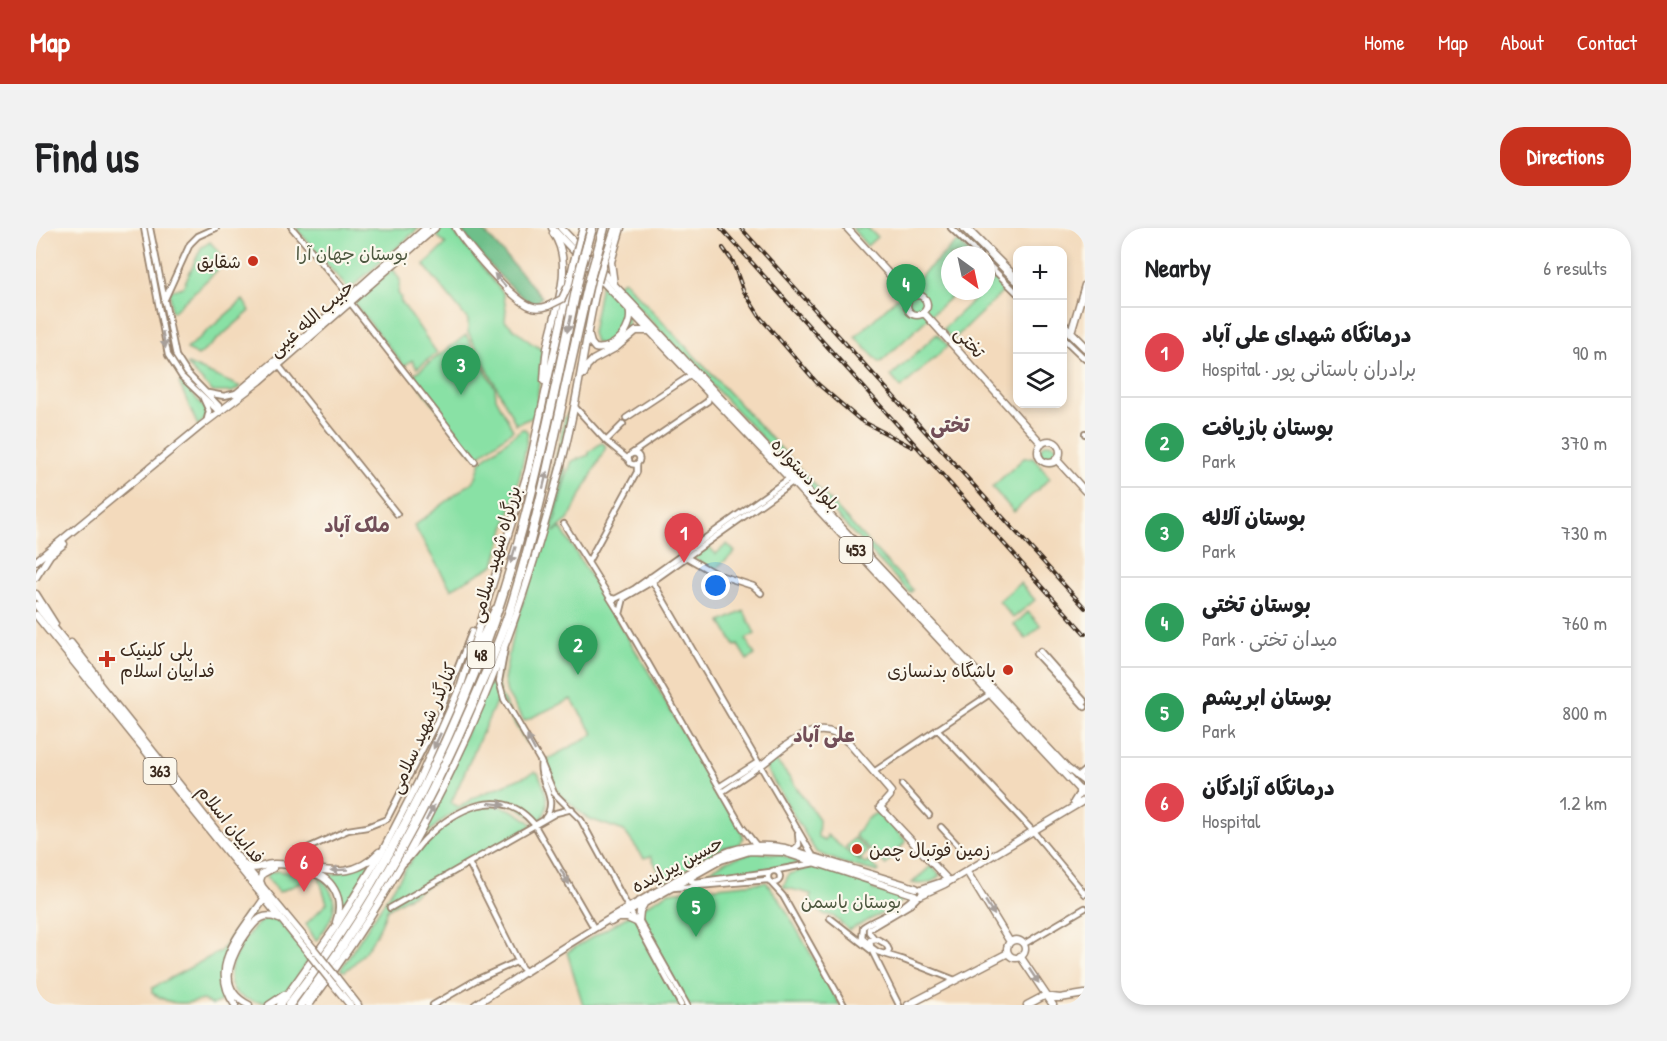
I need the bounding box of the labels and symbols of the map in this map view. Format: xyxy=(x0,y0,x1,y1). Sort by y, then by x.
park label: بوستان جهان آرا xyxy=(296,241,408,266)
north arrow xyxy=(941,246,995,300)
place label: شقایق xyxy=(197,249,241,274)
marker: شقایق xyxy=(246,254,260,268)
pin: 4 xyxy=(886,264,926,314)
one-way arrow xyxy=(494,273,507,288)
street label: حبیب الله غیبی xyxy=(263,274,359,362)
one-way arrow xyxy=(563,315,573,334)
street label: تختی xyxy=(949,321,992,364)
one-way arrow xyxy=(160,331,169,350)
pin: 3 xyxy=(442,346,480,395)
district label: تختی xyxy=(930,411,971,438)
street label: بلوار دستواره xyxy=(766,432,846,516)
one-way arrow xyxy=(541,471,551,489)
street label: بزرگراه شهید سلامی xyxy=(464,483,526,625)
district label: ملک آباد xyxy=(324,511,390,538)
pin: 1 xyxy=(664,514,704,563)
road number: 453 xyxy=(840,537,872,563)
one-way arrow xyxy=(508,546,517,564)
your location xyxy=(701,571,730,600)
pin: 2 xyxy=(558,626,598,675)
place label: پلی کلینیک فداییان اسلام xyxy=(120,637,215,685)
road number: 48 xyxy=(468,642,494,668)
marker: پلی کلینیک فداییان اسلام xyxy=(98,650,116,668)
street label: کنارگذر شهید سلامی xyxy=(383,658,463,798)
place label: باشگاه بدنسازی xyxy=(887,658,996,683)
marker: باشگاه بدنسازی xyxy=(1001,663,1015,677)
district label: علی آباد xyxy=(793,721,855,748)
one-way arrow xyxy=(432,732,441,749)
one-way arrow xyxy=(526,734,536,751)
road number: 363 xyxy=(144,758,176,784)
street label: فداییان اسلام xyxy=(190,779,271,870)
one-way arrow xyxy=(488,800,507,809)
one-way arrow xyxy=(425,805,434,822)
street label: حسین پیراینده xyxy=(627,829,727,899)
place label: زمین فوتبال چمن xyxy=(869,837,990,862)
pin: 6 xyxy=(284,842,324,892)
marker: زمین فوتبال چمن xyxy=(850,842,864,856)
one-way arrow xyxy=(329,866,348,875)
one-way arrow xyxy=(559,869,570,885)
pin: 5 xyxy=(676,888,716,937)
park label: بوستان یاسمن xyxy=(801,889,901,914)
one-way arrow xyxy=(985,900,996,916)
one-way arrow xyxy=(1028,968,1039,984)

